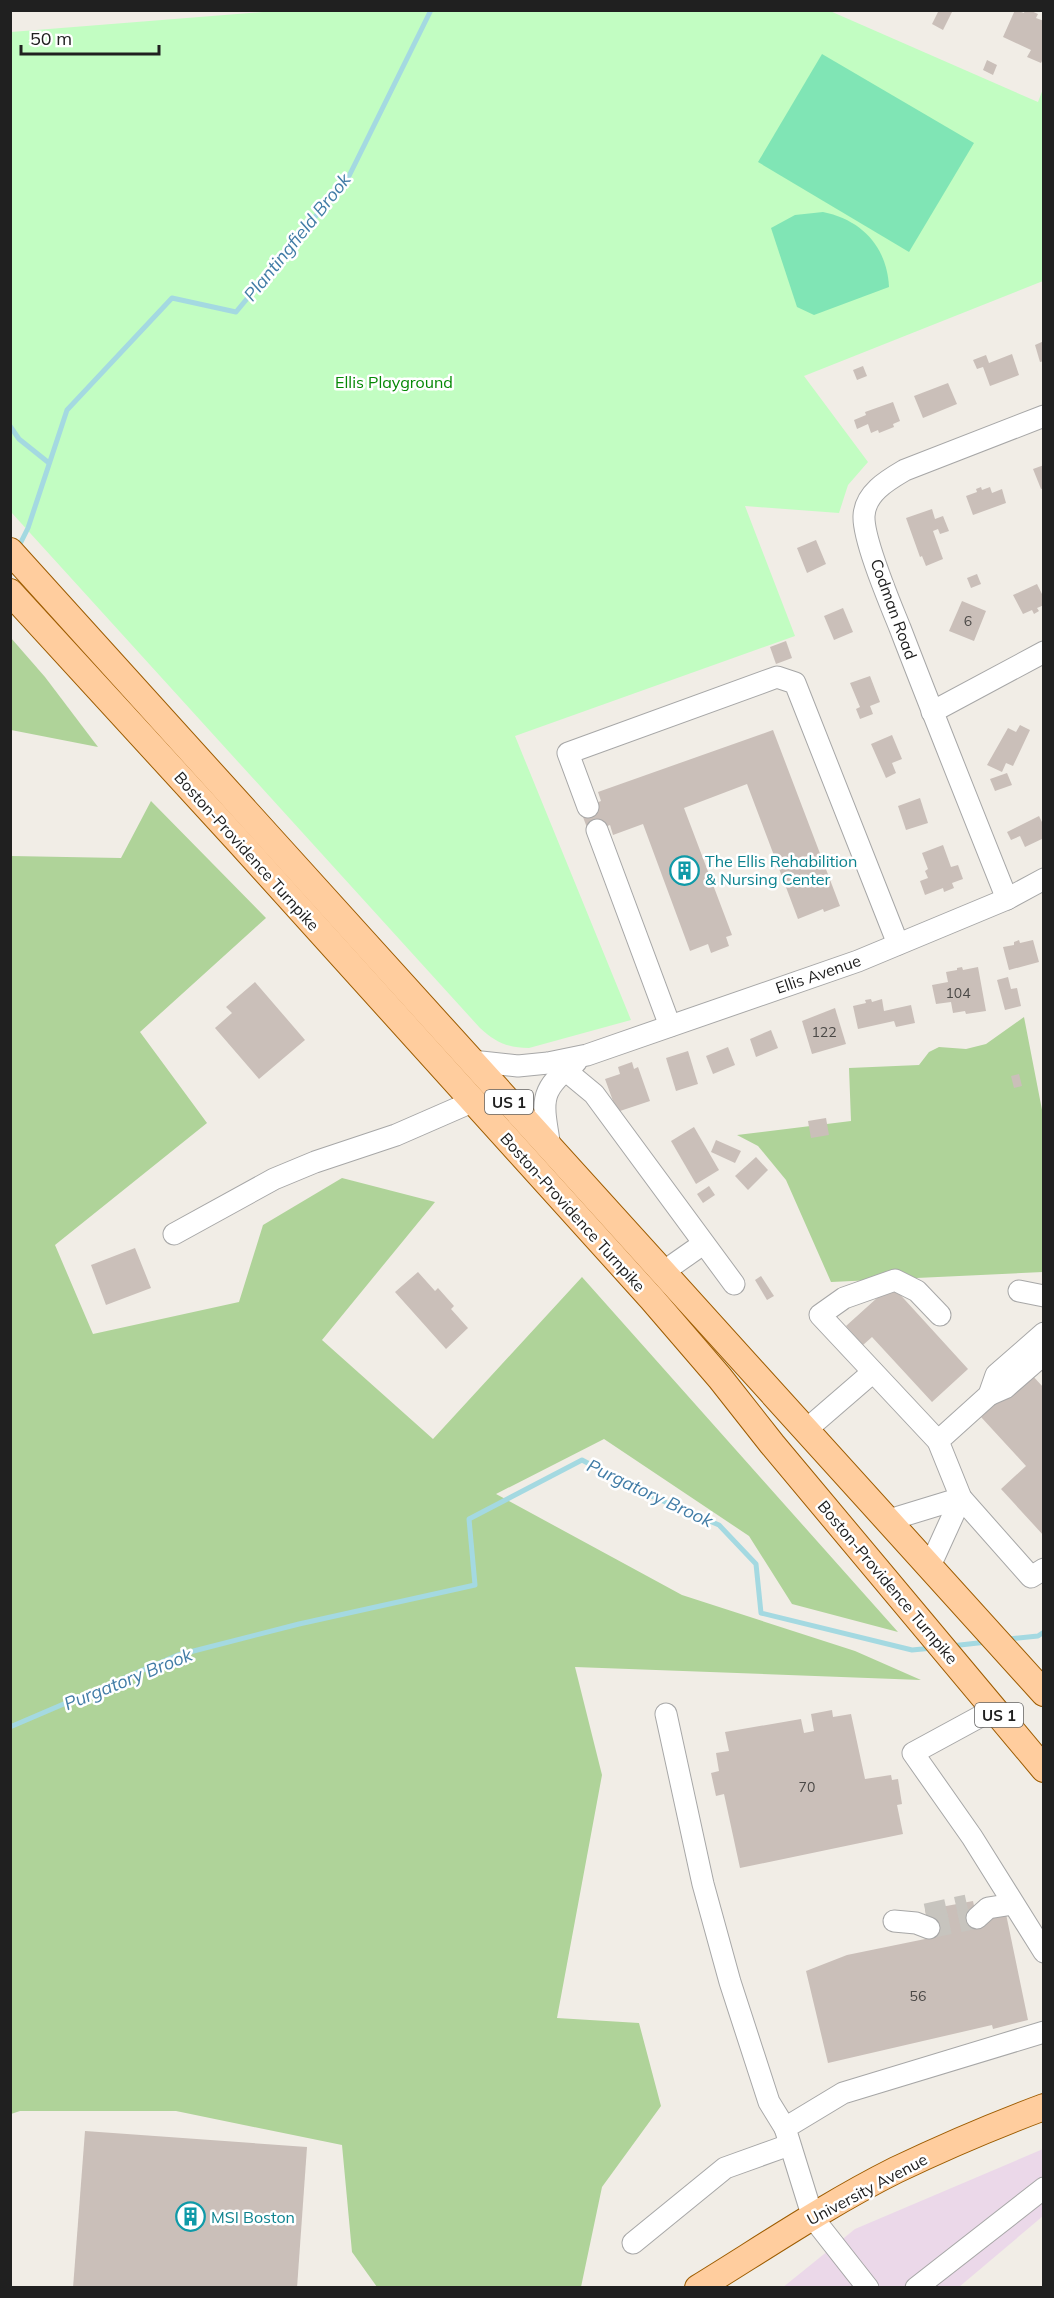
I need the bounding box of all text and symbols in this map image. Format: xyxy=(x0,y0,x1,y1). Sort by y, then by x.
scale bar xyxy=(21,18,159,56)
text: 50 m xyxy=(30,27,72,50)
water label: Plantingfield Brook xyxy=(238,168,356,306)
park label: Ellis Playground xyxy=(335,372,453,392)
street label: Codman Road xyxy=(867,556,921,662)
house number: 6 xyxy=(964,612,972,630)
street label: Boston-Providence Turnpike xyxy=(170,767,324,935)
place label: The Ellis Rehabilition & Nursing Center xyxy=(705,851,857,889)
building icon: The Ellis Rehabilition & Nursing Center xyxy=(668,854,700,886)
street label: Ellis Avenue xyxy=(773,950,863,998)
house number: 104 xyxy=(945,984,971,1002)
house number: 122 xyxy=(811,1023,837,1041)
road number: US 1 xyxy=(485,1090,533,1114)
street label: Boston-Providence Turnpike xyxy=(496,1128,650,1296)
water label: Purgatory Brook xyxy=(583,1454,717,1533)
street label: Boston-Providence Turnpike xyxy=(814,1496,962,1668)
water label: Purgatory Brook xyxy=(60,1643,196,1715)
road number: US 1 xyxy=(975,1703,1023,1727)
house number: 70 xyxy=(799,1778,815,1796)
house number: 56 xyxy=(910,1987,926,2005)
street label: University Avenue xyxy=(803,2149,931,2229)
building icon: MSI Boston xyxy=(174,2201,206,2233)
place label: MSI Boston xyxy=(211,2207,295,2227)

